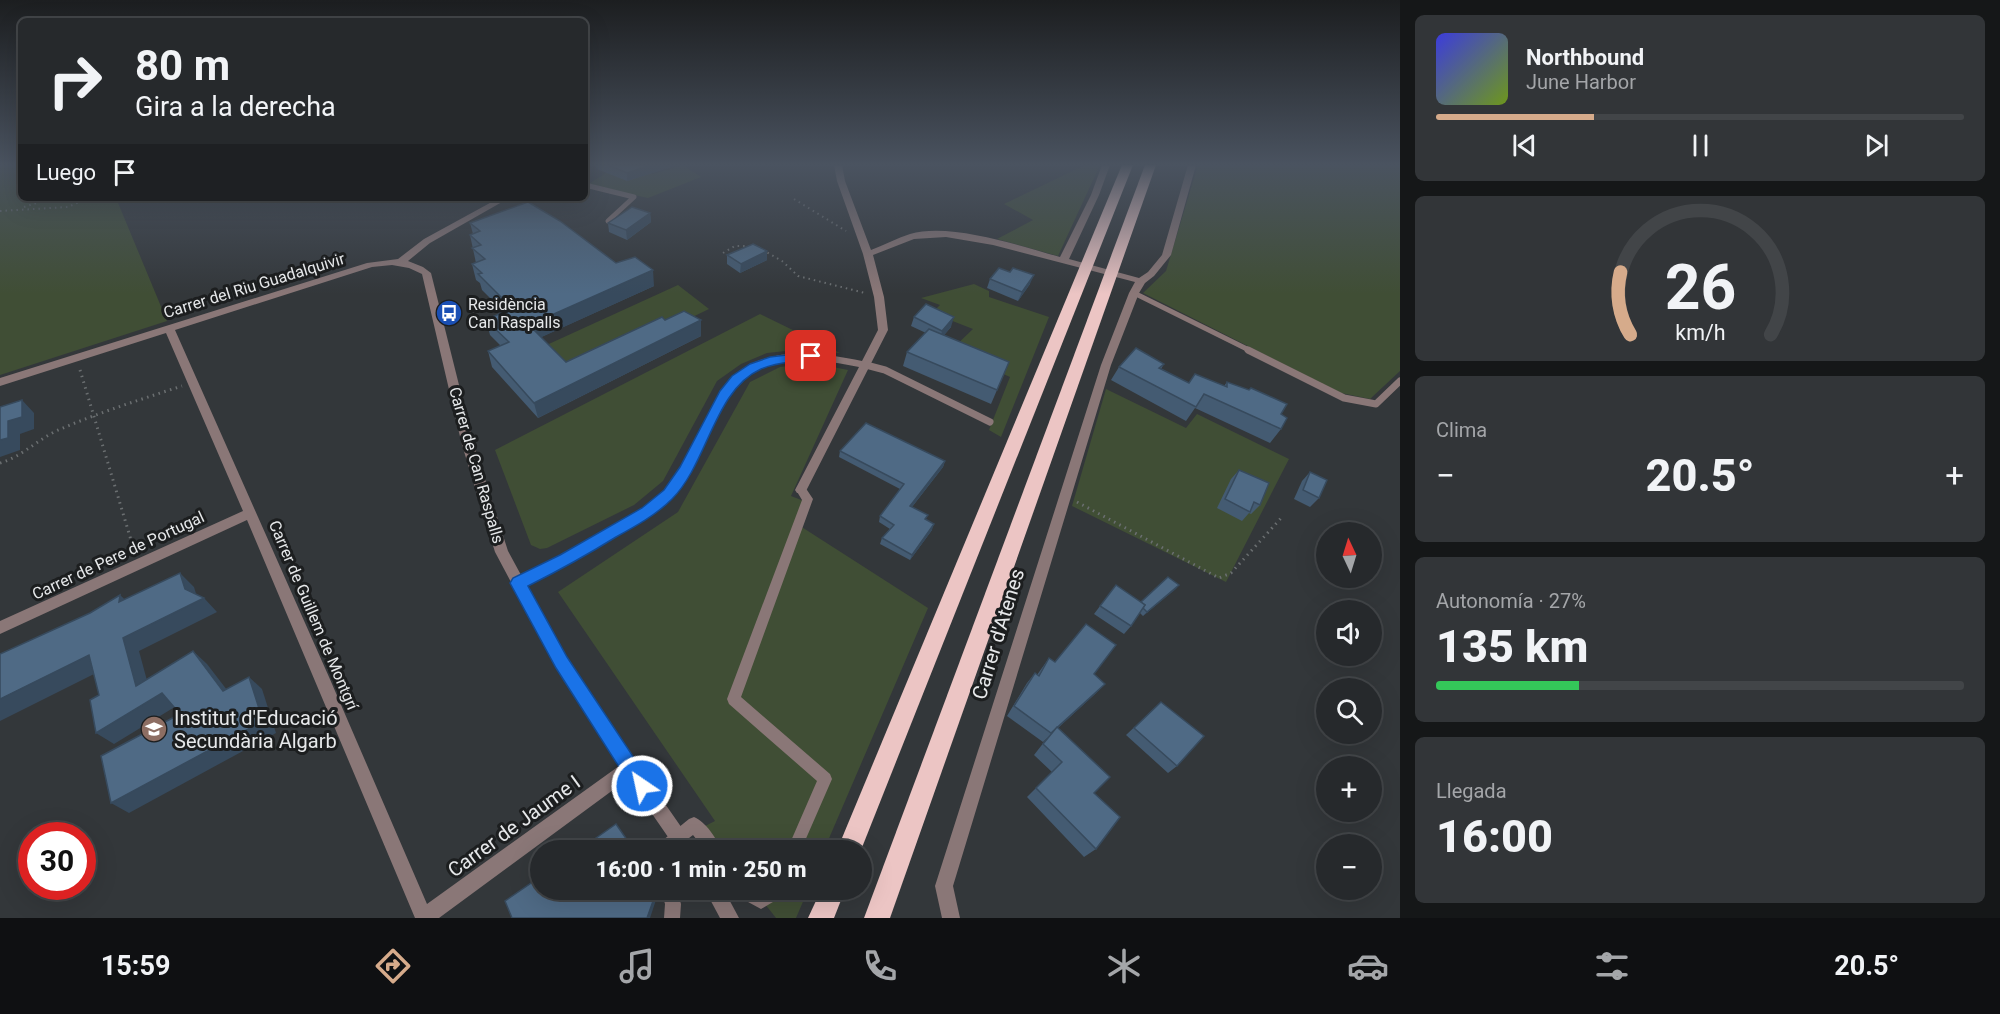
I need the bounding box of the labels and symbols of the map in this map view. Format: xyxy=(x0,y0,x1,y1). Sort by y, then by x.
street label: Carrer del Riu Guadalquivir xyxy=(161,249,348,322)
place label: Residència Can Raspalls xyxy=(468,295,560,332)
bus stop icon: Residència Can Raspalls xyxy=(434,298,464,328)
pin xyxy=(785,330,836,381)
street label: Carrer de Can Raspalls xyxy=(445,385,508,545)
street label: Carrer de Pere de Portugal xyxy=(29,507,207,604)
street label: Carrer de Guillem de Montgrí xyxy=(265,518,363,714)
north arrow xyxy=(1316,522,1382,588)
street label: Carrer d'Atenes xyxy=(967,566,1029,702)
place label: Institut d'Educació Secundària Algarb xyxy=(174,706,338,753)
school or university icon: Institut d'Educació Secundària Algarb xyxy=(139,714,169,744)
position arrow xyxy=(610,754,674,818)
street label: Carrer de Jaume I xyxy=(443,770,585,882)
speed limit sign: 30 xyxy=(18,822,96,900)

